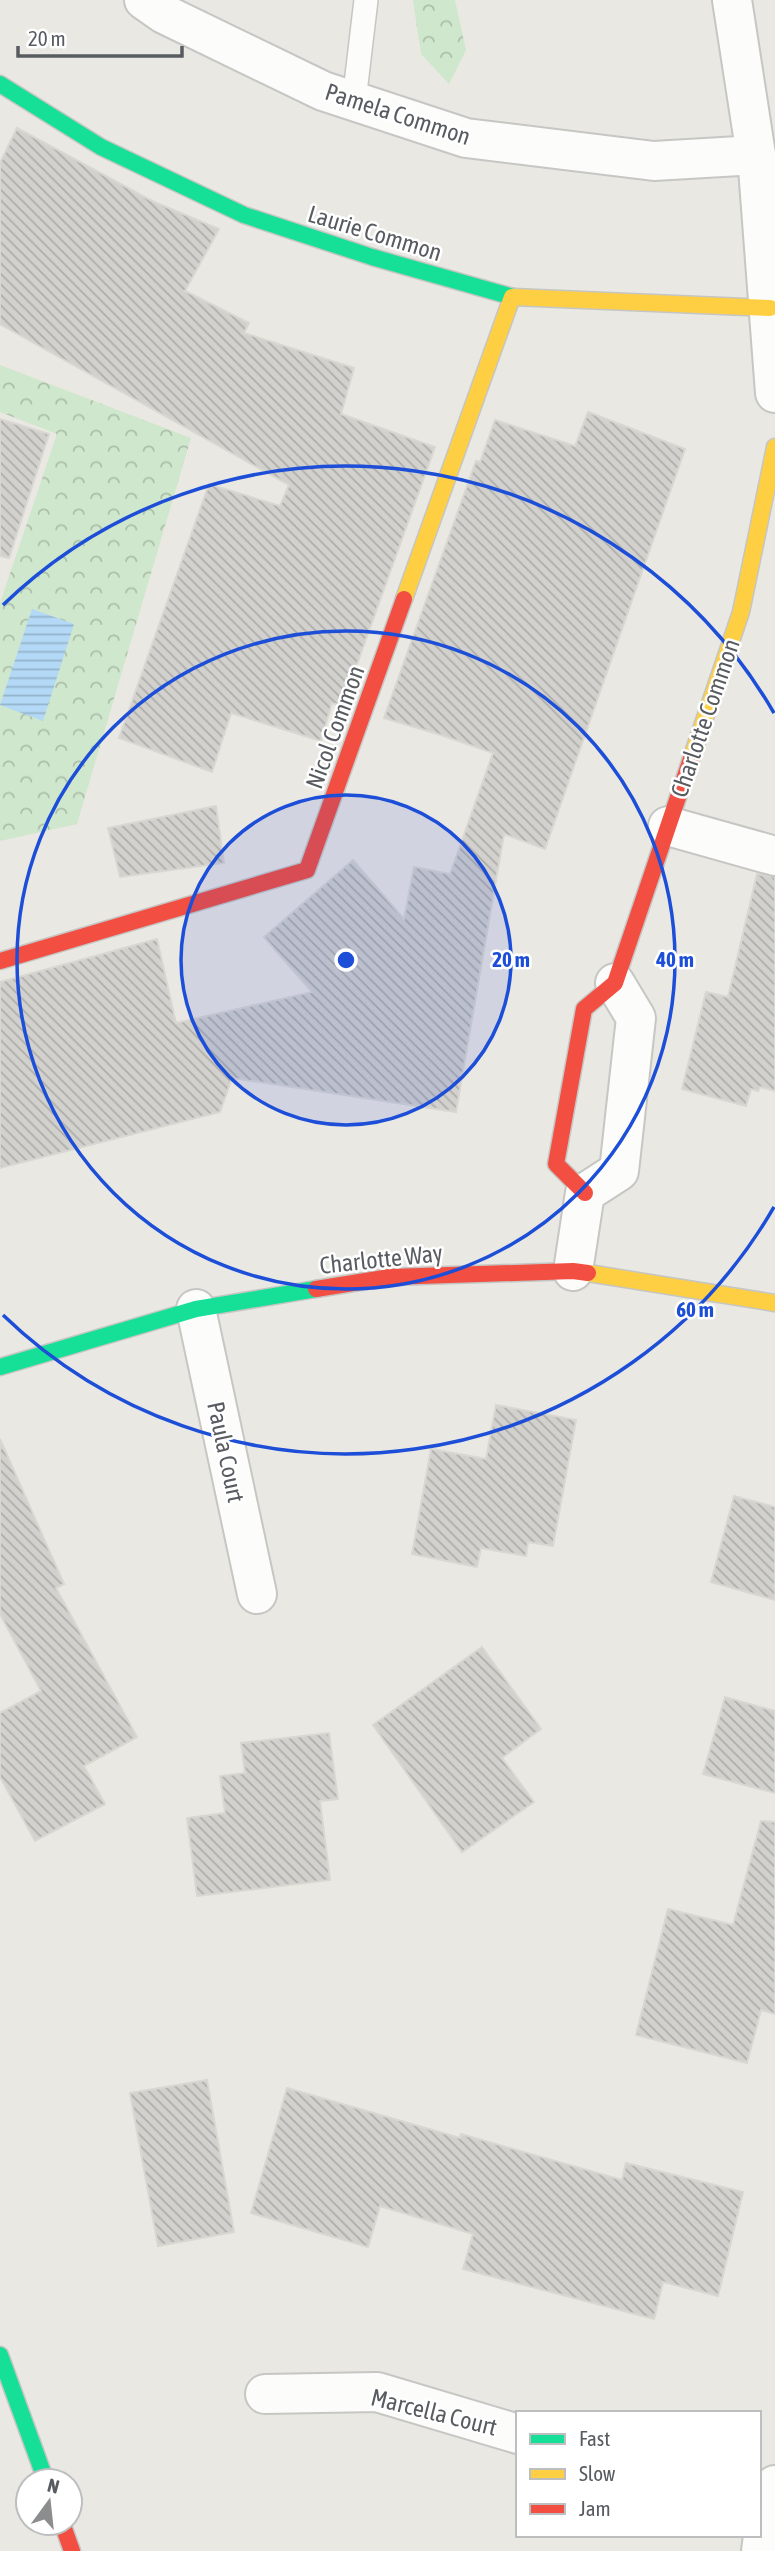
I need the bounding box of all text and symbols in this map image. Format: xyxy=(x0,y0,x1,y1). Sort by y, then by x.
scale bar xyxy=(18,14,182,58)
text: 20 m xyxy=(28,26,66,50)
street label: Pamela Common xyxy=(322,78,474,150)
street label: Laurie Common xyxy=(305,200,445,266)
street label: Charlotte Common xyxy=(665,635,745,801)
street label: Nicol Common xyxy=(300,662,370,792)
text: 20 m xyxy=(492,947,530,971)
text: 40 m xyxy=(655,947,694,971)
centre of rings xyxy=(334,948,358,972)
street label: Charlotte Way xyxy=(318,1239,444,1279)
text: 60 m xyxy=(676,1297,714,1321)
street label: Paula Court xyxy=(202,1399,250,1505)
street label: Marcella Court xyxy=(368,2383,500,2441)
legend xyxy=(516,2411,761,2537)
text: Fast xyxy=(579,2426,610,2450)
text: Slow xyxy=(579,2461,616,2485)
north arrow xyxy=(14,2467,84,2537)
text: N xyxy=(45,2474,62,2498)
text: Jam xyxy=(579,2496,611,2520)

